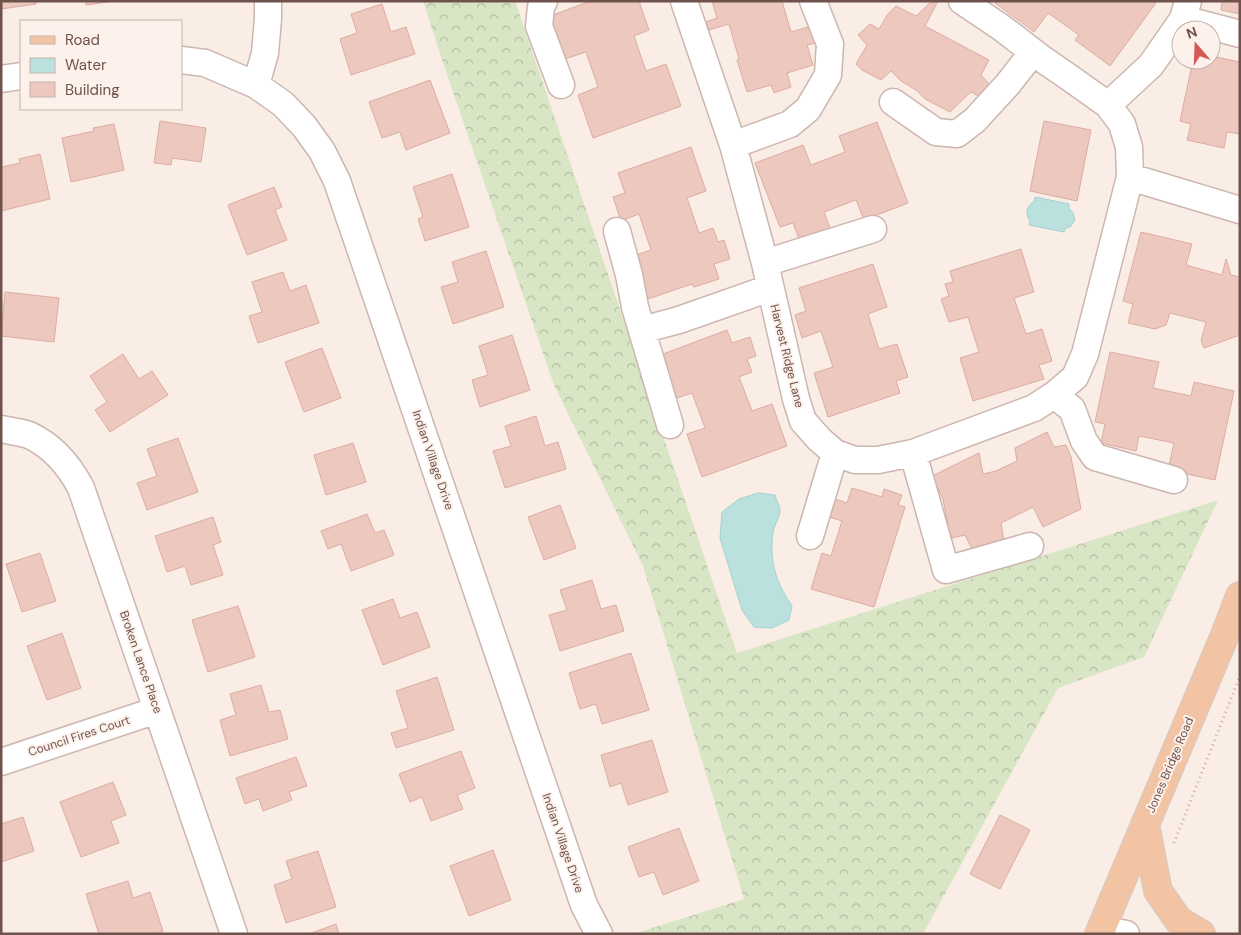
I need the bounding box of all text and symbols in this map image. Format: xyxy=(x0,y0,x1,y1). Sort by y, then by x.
legend xyxy=(20,20,182,110)
north arrow xyxy=(1171,20,1221,70)
text: N xyxy=(1184,23,1200,43)
text: Road xyxy=(65,30,100,50)
text: Water xyxy=(65,55,107,75)
text: Building xyxy=(65,80,120,100)
street label: Harvest Ridge Lane xyxy=(766,303,808,410)
street label: Indian Village Drive xyxy=(408,408,458,512)
street label: Broken Lance Place xyxy=(116,609,166,716)
street label: Council Fires Court xyxy=(26,712,132,760)
street label: Jones Bridge Road xyxy=(1143,715,1197,815)
street label: Indian Village Drive xyxy=(538,791,588,895)

